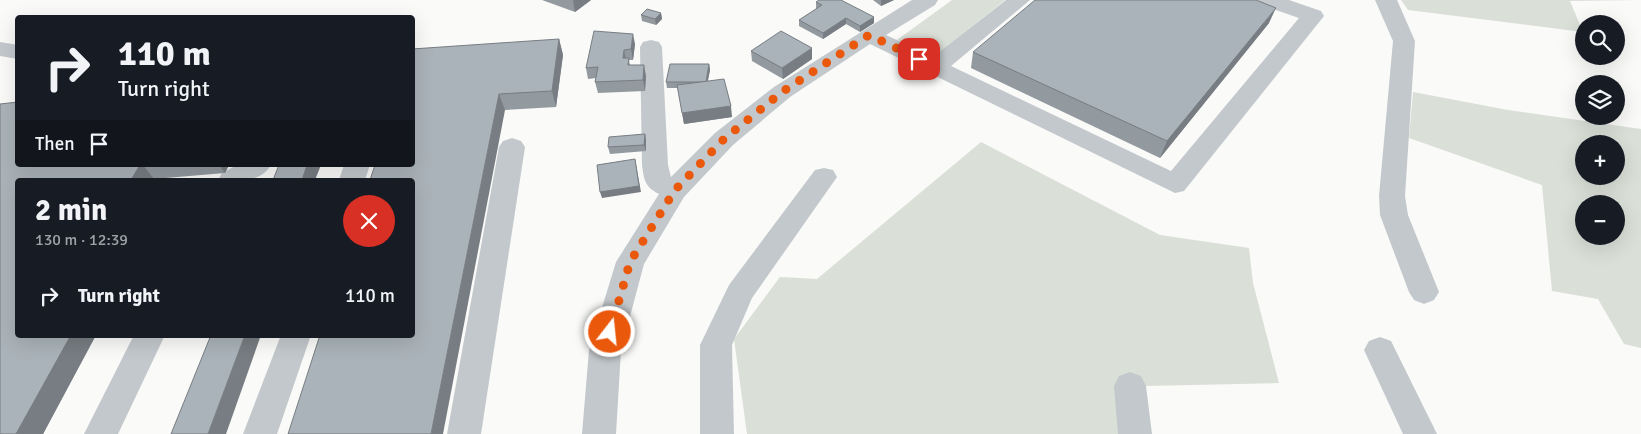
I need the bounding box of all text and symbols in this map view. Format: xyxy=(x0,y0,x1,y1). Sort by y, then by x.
map controls xyxy=(1575,15,1625,245)
button: search xyxy=(1575,15,1625,65)
text: 110 m xyxy=(118,32,211,75)
icon: right xyxy=(35,35,100,100)
pin xyxy=(898,38,940,80)
icon: arrive xyxy=(905,45,933,73)
text: Turn right xyxy=(118,75,210,102)
button: layers xyxy=(1575,75,1625,125)
icon: arrive xyxy=(85,130,113,158)
text: Then xyxy=(35,132,75,156)
button: + xyxy=(1575,135,1625,185)
text: 2 min xyxy=(35,192,107,229)
button: close xyxy=(343,195,395,247)
button: − xyxy=(1575,195,1625,245)
text: 130 m · 12:39 xyxy=(35,230,128,250)
icon: right xyxy=(35,282,63,310)
text: Turn right xyxy=(78,284,160,308)
text: 110 m xyxy=(345,284,395,308)
position arrow xyxy=(583,305,635,357)

